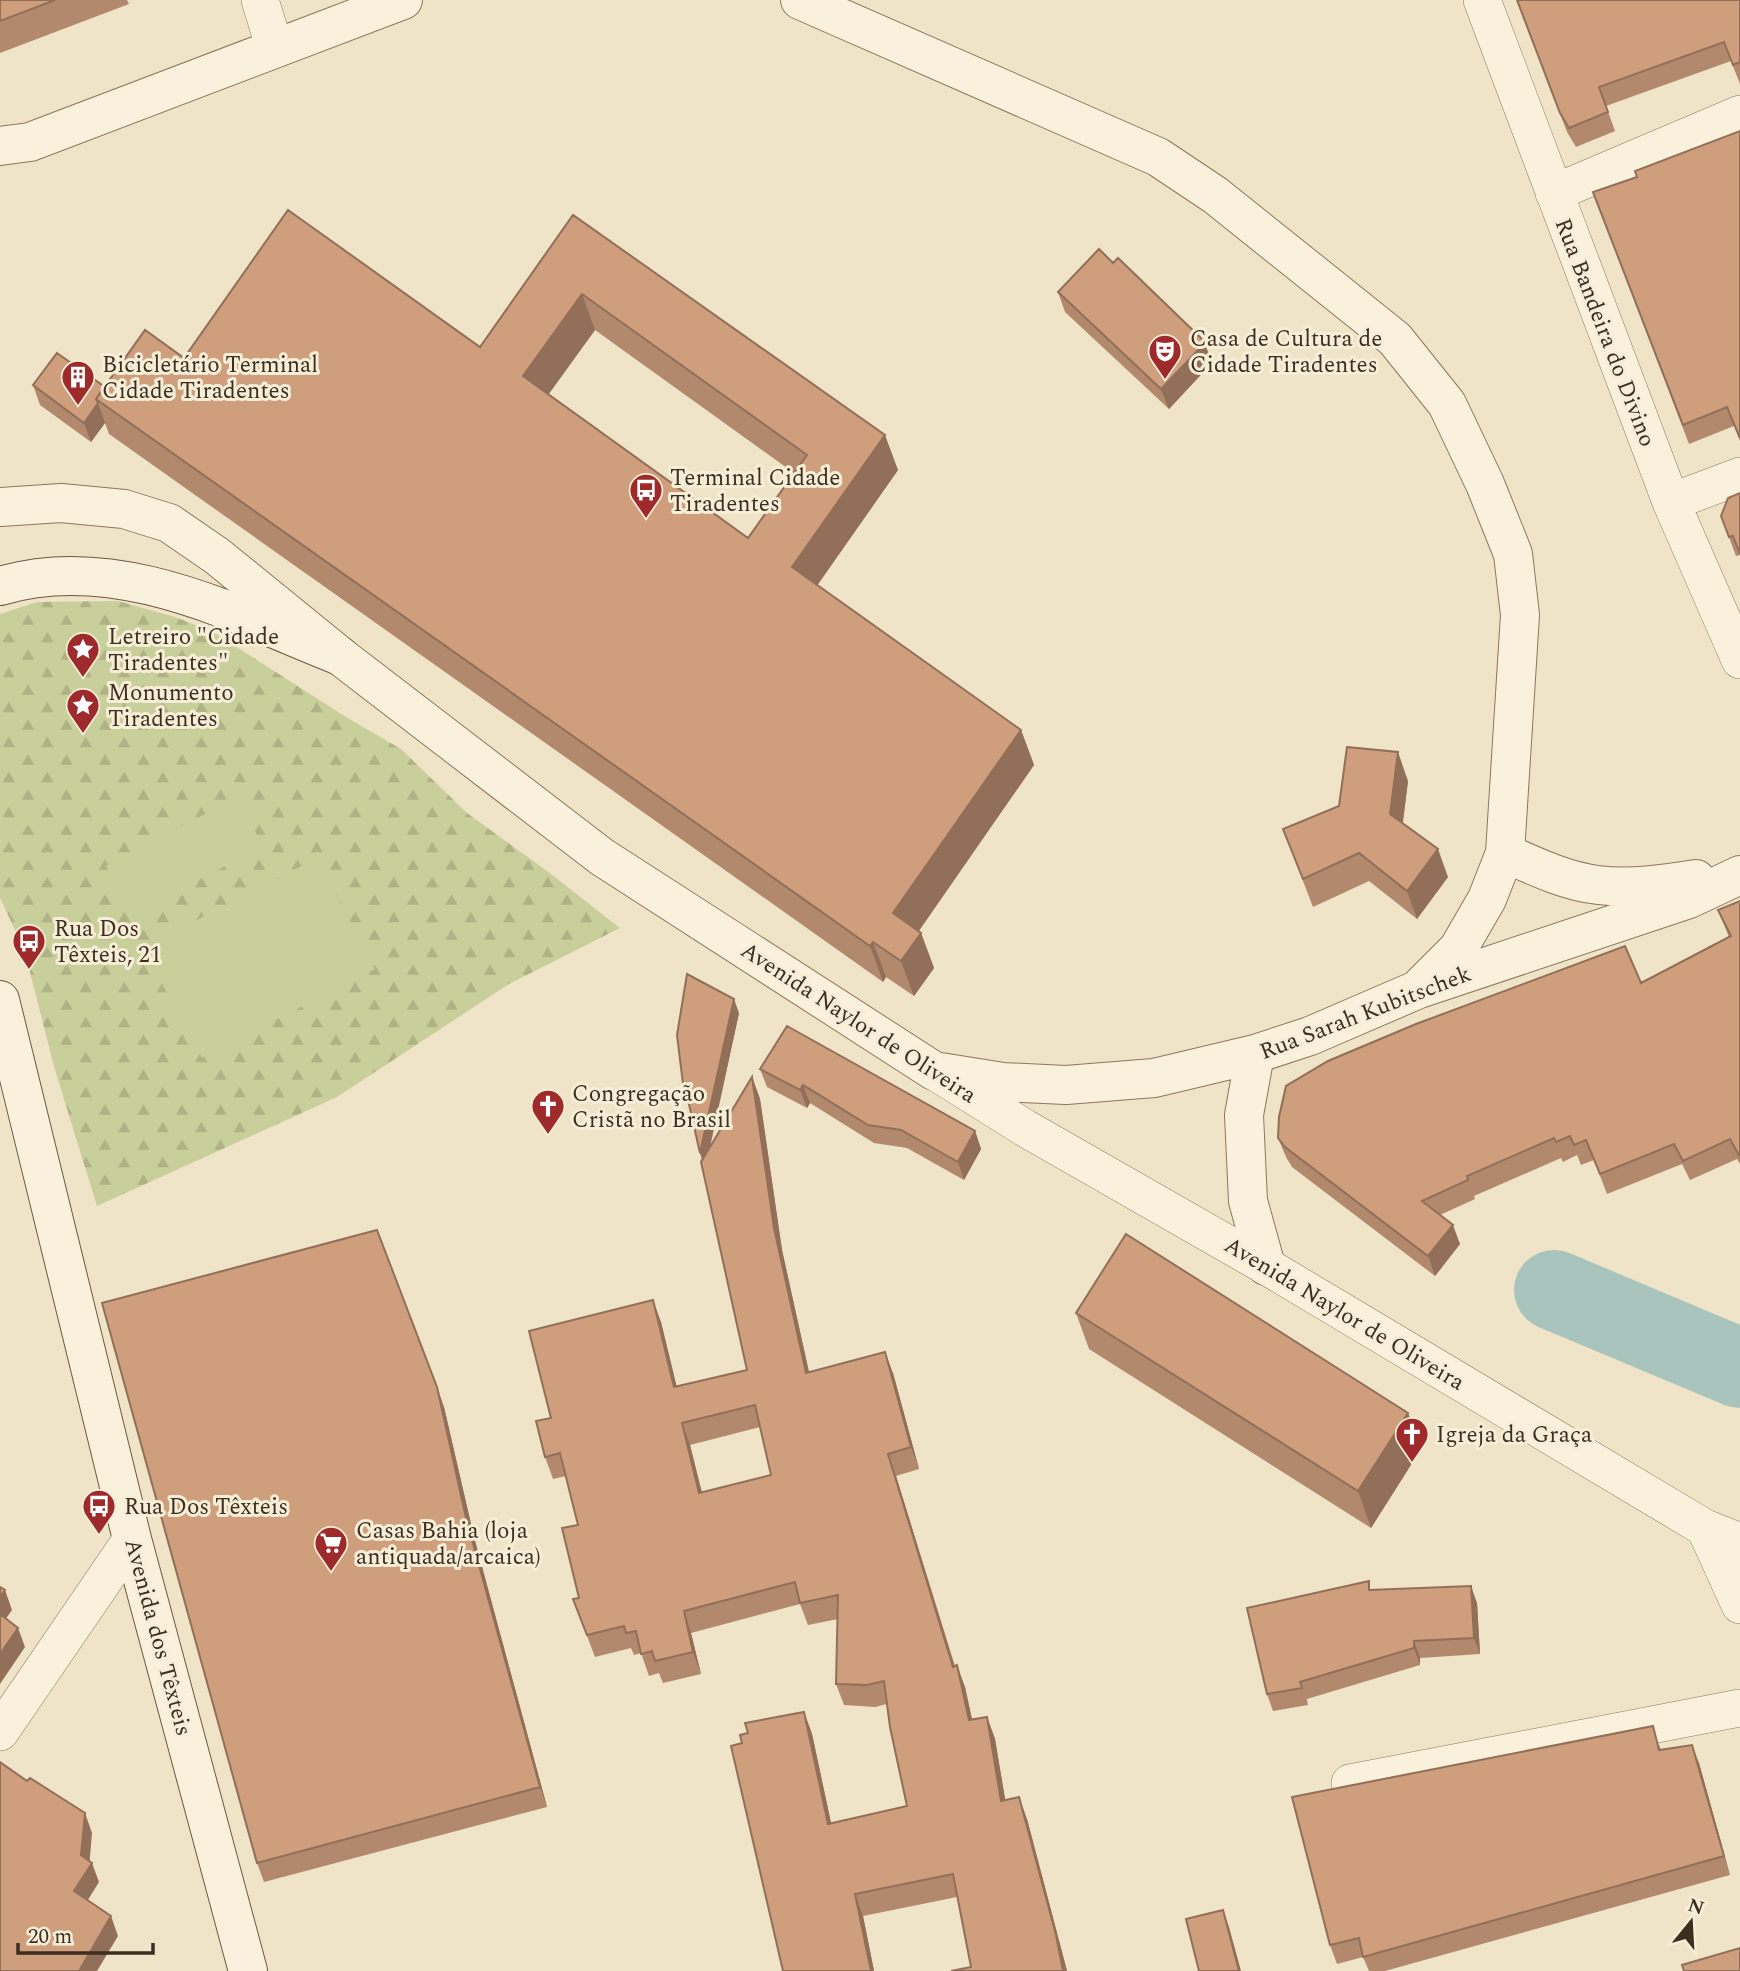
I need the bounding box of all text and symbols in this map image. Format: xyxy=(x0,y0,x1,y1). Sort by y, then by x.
street label: Rua Bandeira do Divino xyxy=(1545,213,1664,452)
place label: Casa de Cultura de Cidade Tiradentes xyxy=(1190,322,1382,383)
theatre icon: Casa de Cultura de Cidade Tiradentes xyxy=(1146,332,1184,381)
place label: Bicicletário Terminal Cidade Tiradentes xyxy=(102,348,318,409)
building icon: Bicicletário Terminal Cidade Tiradentes xyxy=(59,358,97,407)
place label: Terminal Cidade Tiradentes xyxy=(670,461,840,522)
bus stop icon: Terminal Cidade Tiradentes xyxy=(627,471,665,520)
place label: Letreiro "Cidade Tiradentes" xyxy=(108,620,279,681)
place icon: Letreiro "Cidade Tiradentes" xyxy=(64,630,102,679)
place label: Monumento Tiradentes xyxy=(108,676,234,737)
place icon: Monumento Tiradentes xyxy=(64,686,102,735)
place label: Rua Dos Têxteis, 21 xyxy=(54,912,161,973)
bus stop icon: Rua Dos Têxteis, 21 xyxy=(10,922,48,971)
street label: Avenida Naylor de Oliveira xyxy=(733,934,983,1113)
street label: Rua Sarah Kubitschek xyxy=(1255,957,1476,1070)
place label: Congregação Cristã no Brasil xyxy=(572,1077,731,1138)
church icon: Congregação Cristã no Brasil xyxy=(529,1087,567,1136)
street label: Avenida Naylor de Oliveira xyxy=(1217,1228,1471,1400)
church icon: Igreja da Graça xyxy=(1393,1415,1431,1464)
place label: Igreja da Graça xyxy=(1436,1418,1592,1453)
bus stop icon: Rua Dos Têxteis xyxy=(80,1487,118,1536)
place label: Rua Dos Têxteis xyxy=(124,1490,288,1525)
place label: Casas Bahia (loja antiquada/arcaica) xyxy=(356,1514,541,1575)
supermarket icon: Casas Bahia (loja antiquada/arcaica) xyxy=(312,1524,350,1573)
street label: Avenida dos Têxteis xyxy=(114,1535,201,1740)
north arrow xyxy=(1656,1887,1726,1957)
text: N xyxy=(1684,1891,1708,1923)
scale bar xyxy=(18,1912,152,1956)
text: 20 m xyxy=(28,1921,72,1953)

